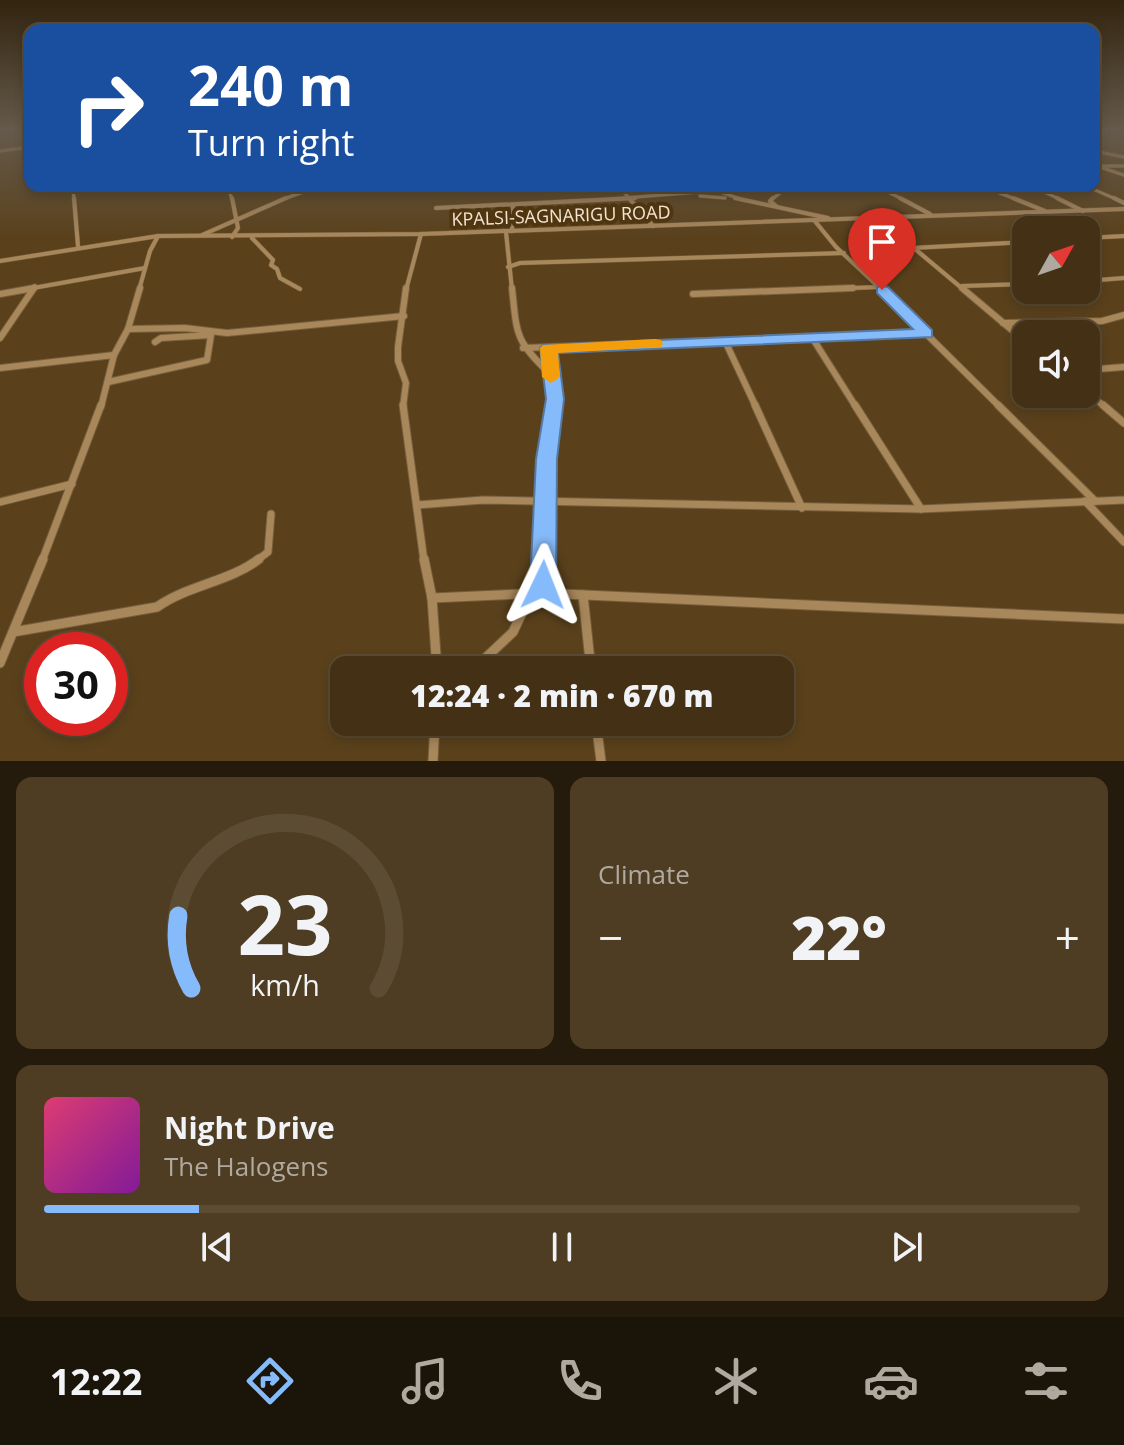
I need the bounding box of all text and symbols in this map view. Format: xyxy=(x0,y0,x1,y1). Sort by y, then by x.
text: 240 m xyxy=(188,46,354,122)
icon: right xyxy=(56,56,160,160)
text: Turn right xyxy=(188,118,354,167)
street label: KPALSI-SAGNARIGU ROAD xyxy=(451,199,671,231)
pin xyxy=(848,208,916,290)
north arrow xyxy=(1012,216,1100,304)
map controls xyxy=(1012,216,1100,408)
icon: arrive xyxy=(860,220,904,264)
button: sound xyxy=(1012,320,1100,408)
position arrow xyxy=(501,543,585,627)
speed limit sign: 30 xyxy=(24,632,128,736)
text: 12:24 · 2 min · 670 m xyxy=(410,675,714,716)
text: Climate xyxy=(598,856,690,892)
text: 23 xyxy=(237,866,333,979)
text: 22° xyxy=(791,896,887,978)
text: − xyxy=(598,907,623,967)
text: + xyxy=(1055,907,1080,967)
text: km/h xyxy=(250,965,320,1004)
text: Night Drive xyxy=(164,1107,335,1148)
text: The Halogens xyxy=(164,1148,329,1184)
icon: previous xyxy=(195,1225,239,1269)
icon: pause xyxy=(540,1225,584,1269)
icon: next xyxy=(885,1225,929,1269)
icon: directions xyxy=(242,1353,298,1409)
icon: music xyxy=(397,1353,453,1409)
icon: phone xyxy=(552,1353,608,1409)
icon: climate xyxy=(708,1353,764,1409)
icon: car xyxy=(863,1353,919,1409)
icon: filters xyxy=(1018,1353,1074,1409)
text: 12:22 xyxy=(50,1357,142,1406)

